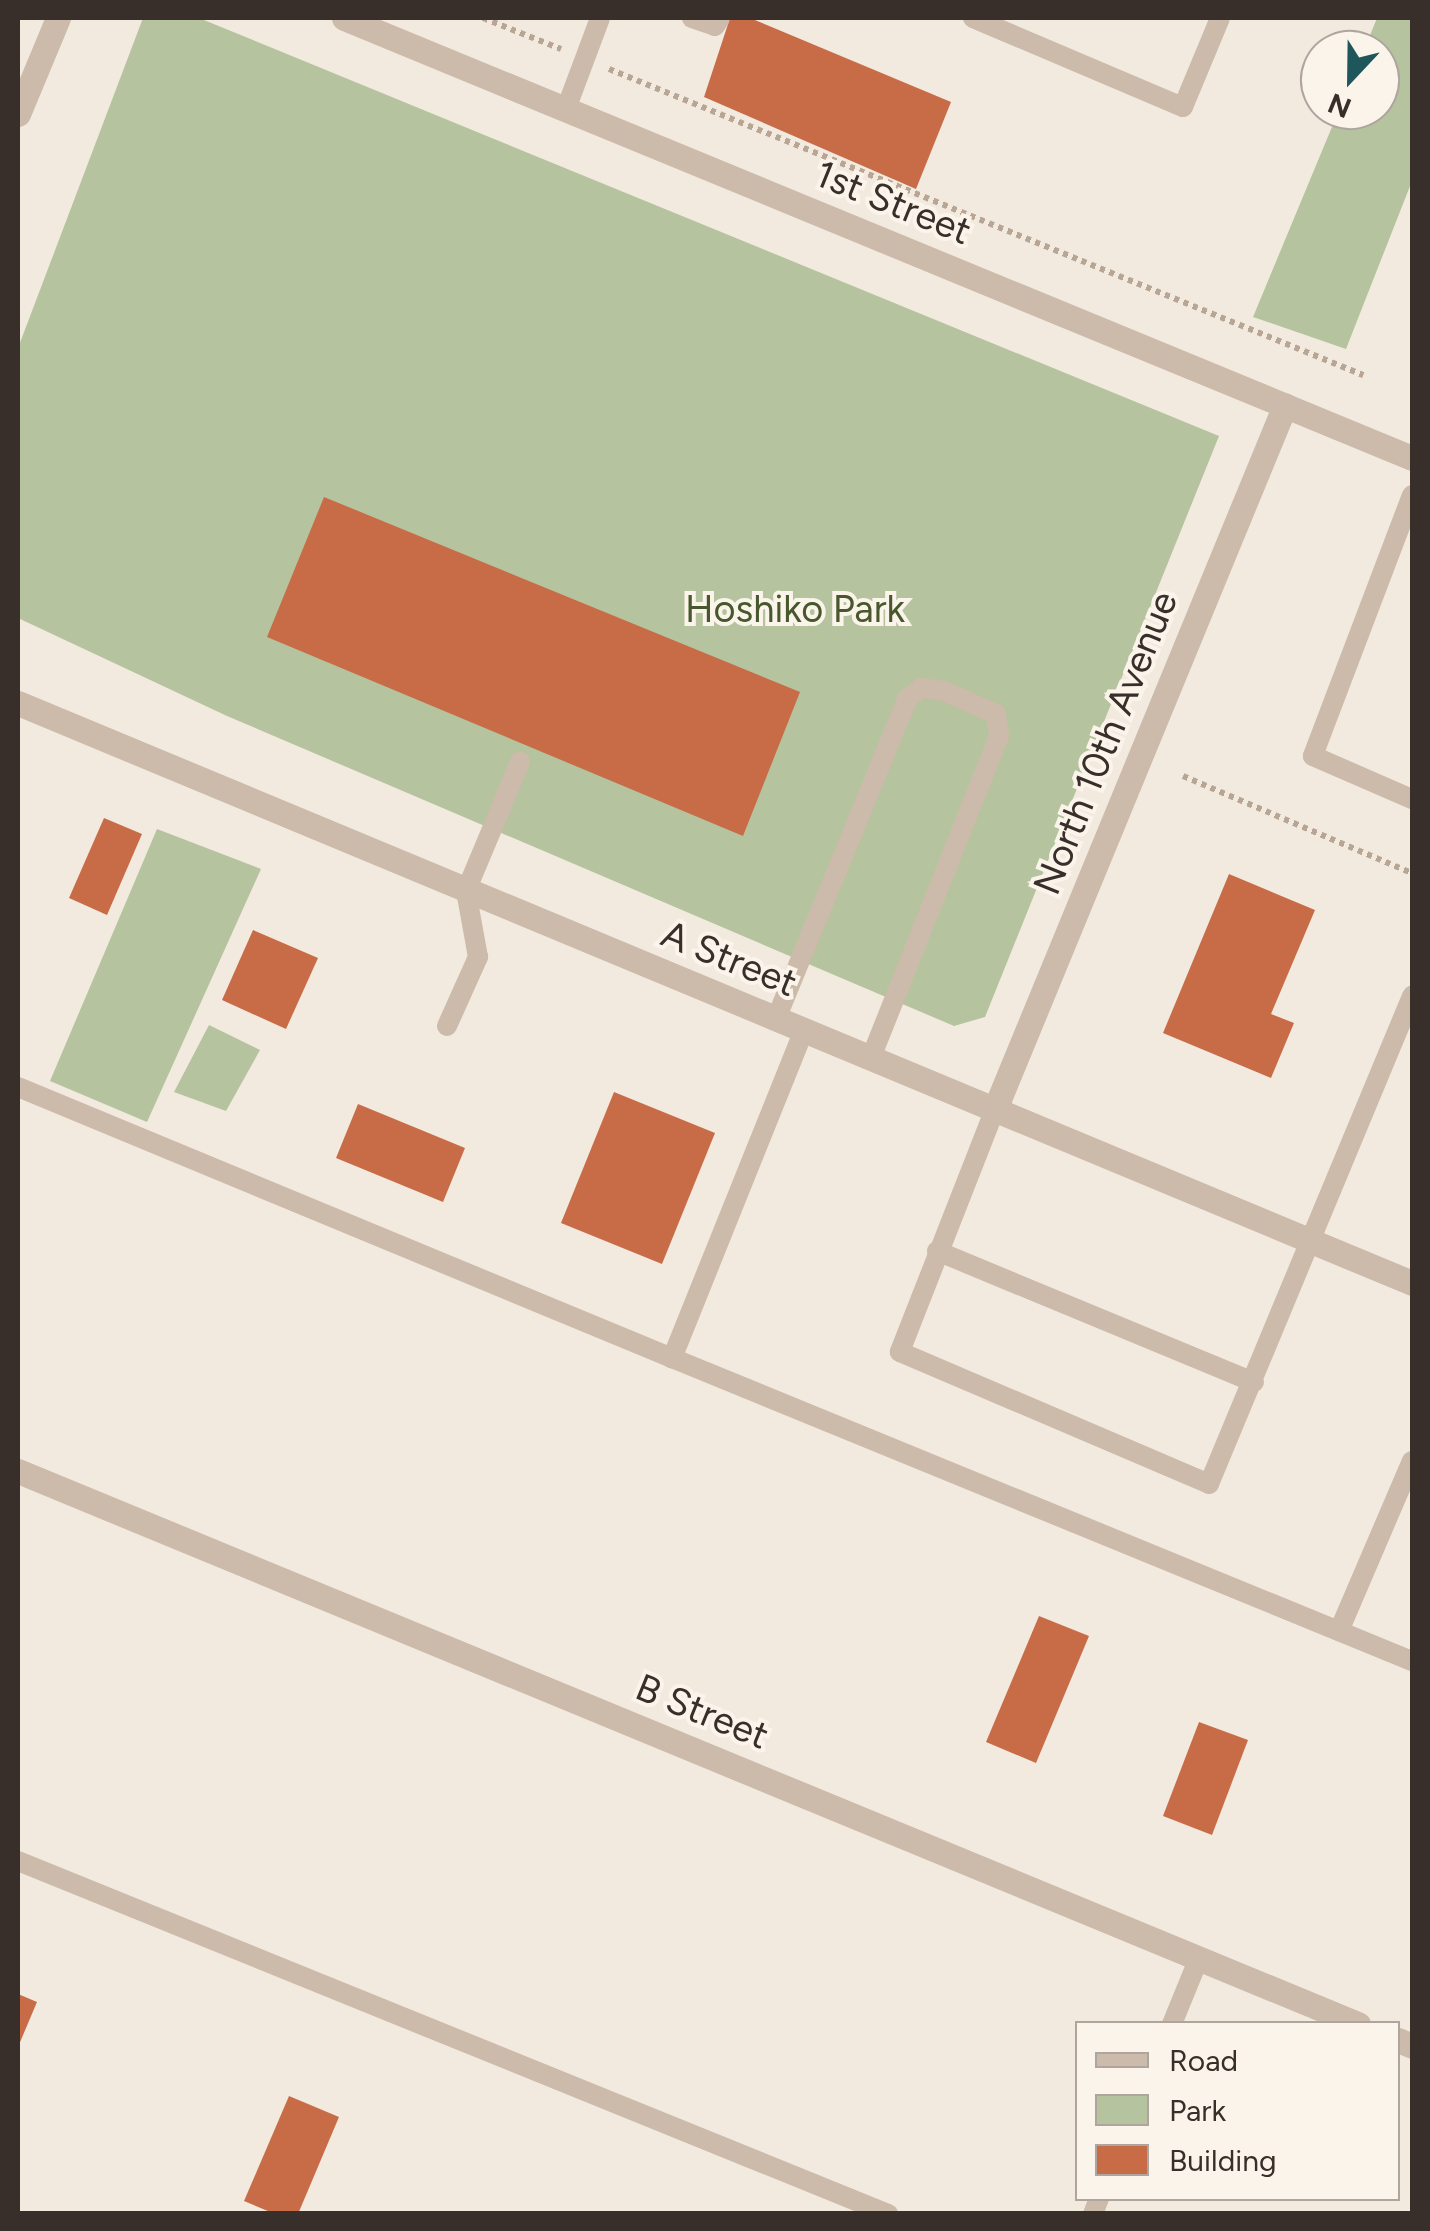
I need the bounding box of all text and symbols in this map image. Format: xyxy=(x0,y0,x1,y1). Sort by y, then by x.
north arrow xyxy=(1300,30,1400,130)
text: N xyxy=(1323,86,1356,126)
street label: 1st Street xyxy=(809,151,977,255)
street label: North 10th Avenue xyxy=(1024,585,1188,901)
park label: Hoshiko Park xyxy=(685,587,905,633)
street label: A Street xyxy=(655,911,803,1007)
street label: B Street xyxy=(629,1665,775,1759)
legend xyxy=(1075,2021,1400,2201)
text: Road xyxy=(1169,2042,1238,2079)
text: Park xyxy=(1169,2092,1226,2129)
text: Building xyxy=(1169,2142,1277,2179)

